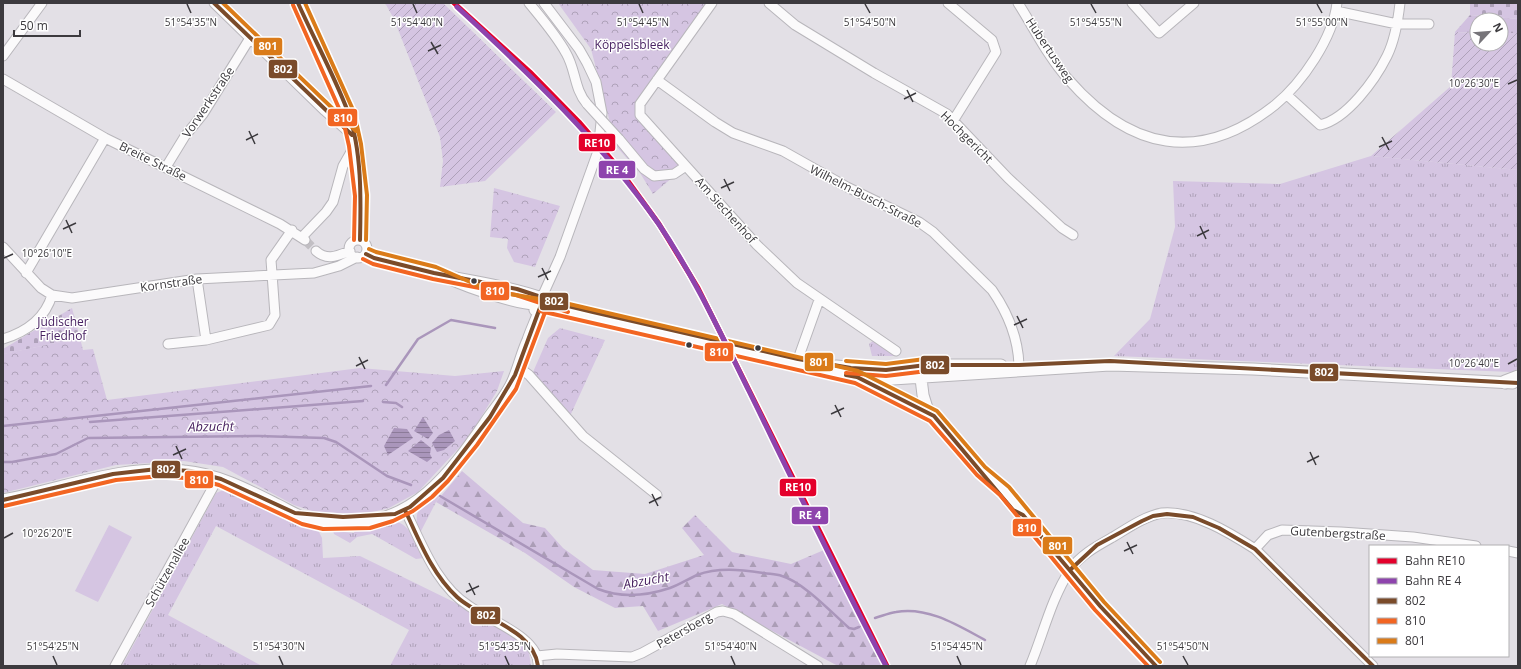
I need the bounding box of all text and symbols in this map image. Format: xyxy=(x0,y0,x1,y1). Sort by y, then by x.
scale bar xyxy=(14,12,80,38)
north arrow xyxy=(1469,12,1509,52)
street label: Hubertusweg xyxy=(1022,14,1078,86)
text: 51°54'35"N xyxy=(165,15,217,29)
text: 51°54'40"N xyxy=(391,15,443,29)
text: 51°54'45"N xyxy=(617,15,669,29)
text: 51°54'50"N xyxy=(844,15,896,29)
text: 51°54'55"N xyxy=(1070,15,1122,29)
text: 51°55'00"N xyxy=(1296,15,1348,29)
text: 50 m xyxy=(20,17,48,34)
text: N xyxy=(1490,20,1507,35)
park label: Köppelsbleek xyxy=(595,36,670,53)
line badge: 801 xyxy=(253,37,283,56)
text: 801 xyxy=(259,38,277,53)
line badge: 802 xyxy=(268,59,298,79)
text: 802 xyxy=(274,61,292,76)
street label: Vorwerkstraße xyxy=(178,63,238,141)
text: 10°26'30"E xyxy=(1449,76,1499,90)
street label: Hochgericht xyxy=(937,107,997,167)
line badge: 810 xyxy=(327,108,358,127)
text: 810 xyxy=(334,110,352,125)
line badge: RE10 xyxy=(578,133,616,152)
text: RE10 xyxy=(584,135,610,150)
street label: Breite Straße xyxy=(116,137,190,185)
line badge: RE 4 xyxy=(598,160,636,179)
street label: Wilhelm-Busch-Straße xyxy=(807,160,925,232)
text: RE 4 xyxy=(606,162,629,177)
street label: Am Siechenhof xyxy=(692,173,761,248)
text: 10°26'10"E xyxy=(22,246,72,260)
street label: Kornstraße xyxy=(139,270,203,296)
unlabelled marker xyxy=(469,276,479,286)
line badge: 810 xyxy=(480,281,510,301)
text: 810 xyxy=(486,283,504,298)
line badge: 802 xyxy=(539,292,569,311)
text: 802 xyxy=(545,293,563,308)
park label: Jüdischer Friedhof xyxy=(36,313,89,344)
unlabelled marker xyxy=(684,340,694,350)
line badge: 810 xyxy=(704,342,734,362)
unlabelled marker xyxy=(753,343,763,353)
text: 810 xyxy=(710,344,728,359)
line badge: 801 xyxy=(804,352,834,372)
text: 801 xyxy=(810,354,828,369)
line badge: 802 xyxy=(920,355,950,375)
text: 10°26'40"E xyxy=(1449,356,1499,370)
text: 802 xyxy=(926,357,944,372)
line badge: 802 xyxy=(1309,363,1339,382)
text: 802 xyxy=(1315,364,1333,379)
water label: Abzucht xyxy=(187,417,235,435)
line badge: 802 xyxy=(151,460,181,479)
text: 802 xyxy=(157,461,175,476)
line badge: 810 xyxy=(184,470,214,489)
text: 810 xyxy=(190,472,208,487)
line badge: RE10 xyxy=(779,478,817,497)
text: RE10 xyxy=(785,479,811,494)
line badge: RE 4 xyxy=(791,506,829,525)
text: RE 4 xyxy=(799,507,822,522)
line badge: 810 xyxy=(1012,518,1042,537)
text: 810 xyxy=(1018,520,1036,535)
street label: Gutenbergstraße xyxy=(1290,522,1387,544)
text: 10°26'20"E xyxy=(22,526,72,540)
street label: Schützenallee xyxy=(141,534,193,610)
line badge: 801 xyxy=(1042,536,1073,555)
text: 801 xyxy=(1049,538,1067,553)
legend xyxy=(1369,545,1509,657)
text: Bahn RE10 xyxy=(1405,552,1465,569)
water label: Abzucht xyxy=(621,567,671,593)
text: Bahn RE 4 xyxy=(1405,572,1461,589)
text: 802 xyxy=(1405,592,1426,609)
line badge: 802 xyxy=(470,606,501,625)
text: 802 xyxy=(477,607,495,622)
street label: Petersberg xyxy=(653,608,715,652)
text: 810 xyxy=(1405,612,1426,629)
text: 801 xyxy=(1405,632,1426,649)
text: 51°54'25"N xyxy=(27,639,79,653)
text: 51°54'30"N xyxy=(253,639,305,653)
text: 51°54'35"N xyxy=(479,639,531,653)
text: 51°54'40"N xyxy=(705,639,757,653)
text: 51°54'45"N xyxy=(931,639,983,653)
text: 51°54'50"N xyxy=(1157,639,1209,653)

